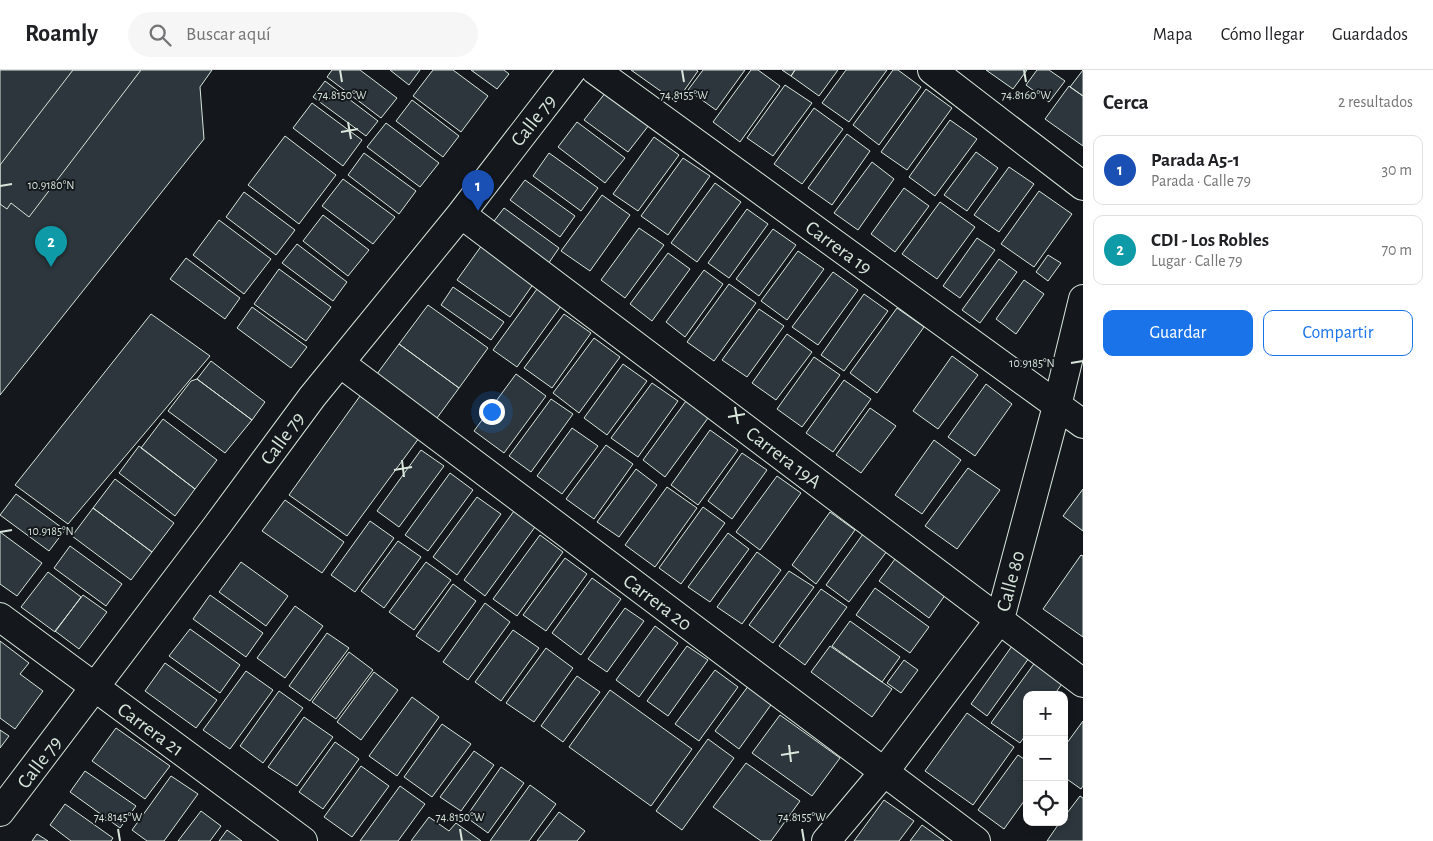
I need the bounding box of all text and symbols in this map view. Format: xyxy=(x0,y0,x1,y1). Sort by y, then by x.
search box xyxy=(128,12,478,57)
icon: search xyxy=(146,21,174,49)
text: Roamly xyxy=(25,22,98,46)
text: Buscar aquí xyxy=(186,25,271,44)
text: Mapa xyxy=(1153,26,1193,44)
text: Cómo llegar xyxy=(1221,26,1304,44)
text: Guardados xyxy=(1332,26,1408,44)
text: 74.8150°W xyxy=(317,89,367,101)
text: 74.8155°W xyxy=(660,89,708,101)
text: 74.8160°W xyxy=(1001,89,1051,101)
street label: Calle 79 xyxy=(508,91,560,150)
text: Cerca xyxy=(1103,92,1149,113)
text: 2 resultados xyxy=(1338,94,1413,110)
text: Parada A5-1 xyxy=(1151,151,1240,170)
text: 1 xyxy=(1117,162,1123,178)
text: 30 m xyxy=(1382,162,1412,178)
pin: 1 xyxy=(462,170,494,211)
text: Parada · Calle 79 xyxy=(1151,173,1251,189)
text: 10.9180°N xyxy=(28,179,74,191)
street label: Carrera 19 xyxy=(802,217,875,278)
pin: 2 xyxy=(35,226,67,267)
text: CDI - Los Robles xyxy=(1151,231,1269,250)
text: 2 xyxy=(1116,242,1124,258)
text: 70 m xyxy=(1381,242,1412,258)
text: Lugar · Calle 79 xyxy=(1151,253,1243,269)
button: Guardar xyxy=(1103,310,1253,356)
button: Compartir xyxy=(1263,310,1413,356)
text: 10.9185°N xyxy=(1009,357,1055,369)
your location xyxy=(479,399,505,425)
street label: Calle 79 xyxy=(257,409,308,469)
street label: Carrera 19A xyxy=(742,423,825,493)
text: 10.9185°N xyxy=(28,525,74,537)
street label: Calle 80 xyxy=(993,549,1029,614)
street label: Carrera 20 xyxy=(619,571,695,635)
map controls xyxy=(1023,691,1068,826)
button: + xyxy=(1023,691,1068,736)
street label: Carrera 21 xyxy=(114,699,187,760)
street label: Calle 79 xyxy=(14,733,66,792)
button: − xyxy=(1023,736,1068,781)
button: locate xyxy=(1023,781,1068,826)
text: 74.8145°W xyxy=(94,811,143,823)
text: 74.8150°W xyxy=(435,811,485,823)
text: 74.8155°W xyxy=(778,811,826,823)

